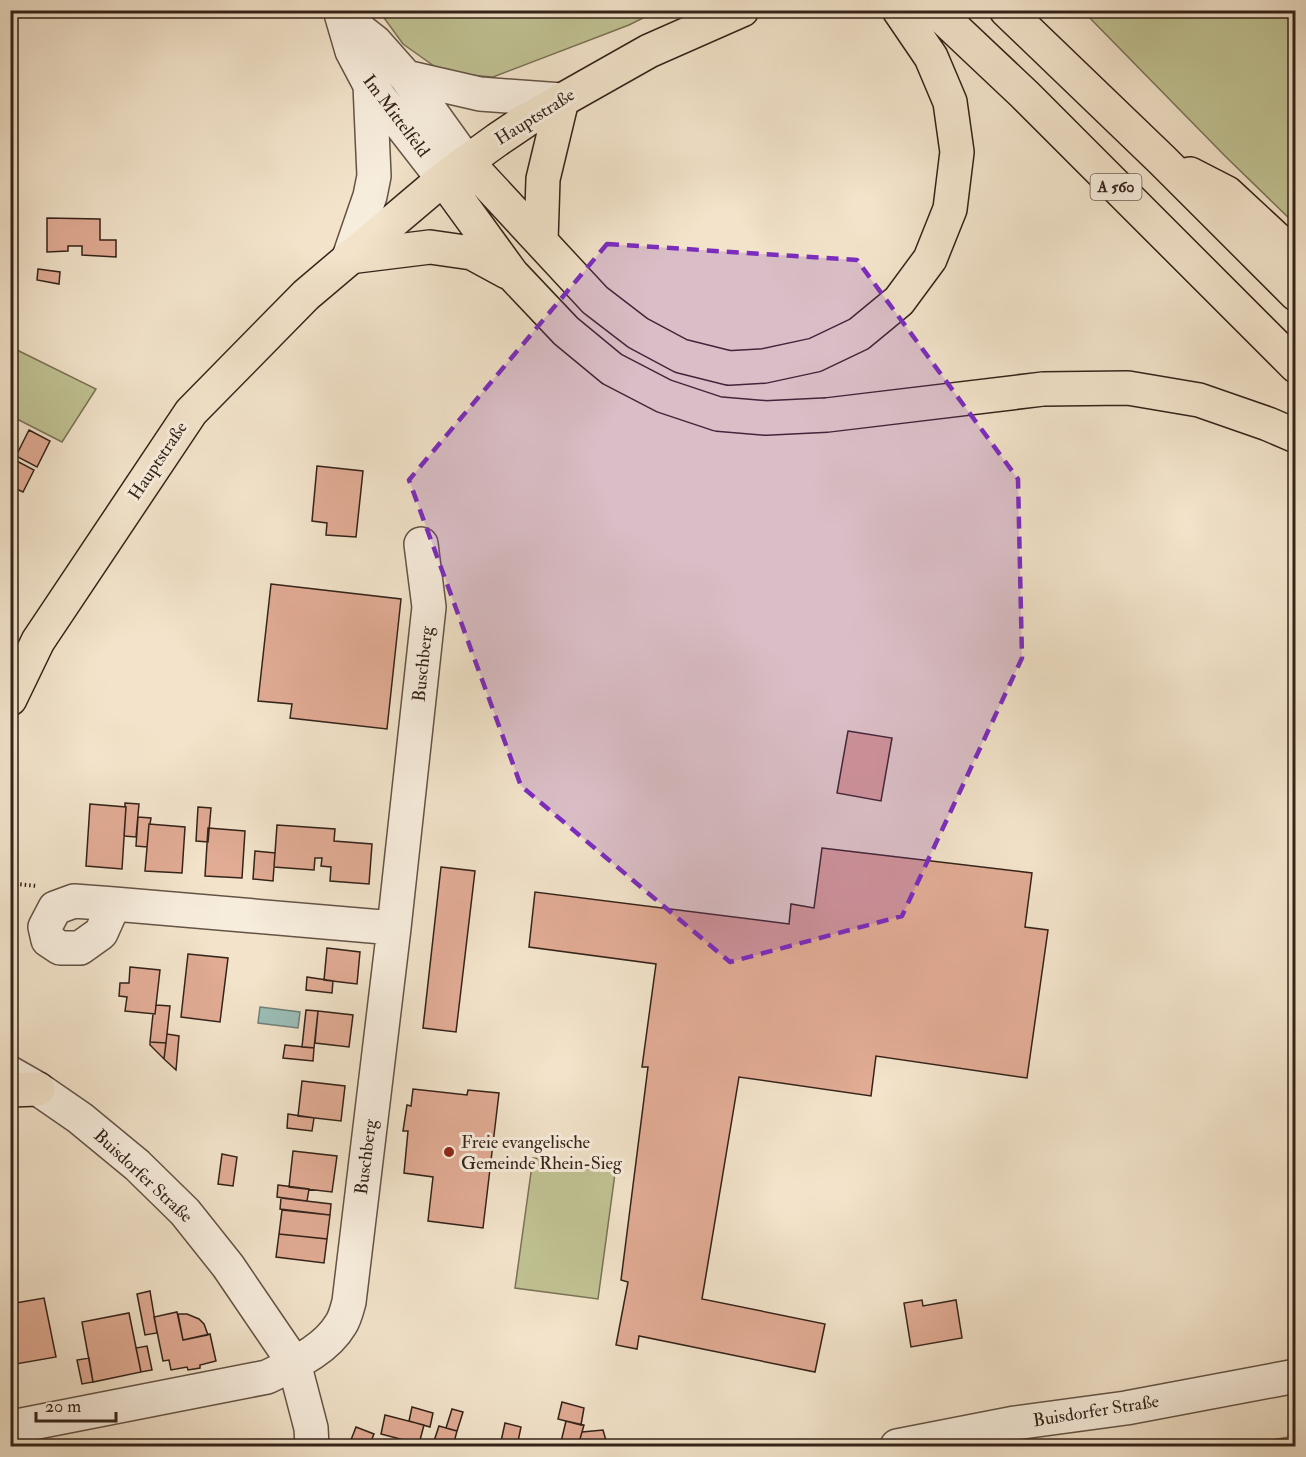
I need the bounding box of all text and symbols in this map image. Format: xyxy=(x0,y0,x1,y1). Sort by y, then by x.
street label: Im Mittelfeld xyxy=(357,70,435,162)
street label: Hauptstraße xyxy=(491,83,580,151)
road number: A 560 xyxy=(1090,174,1142,200)
street label: Hauptstraße xyxy=(123,417,193,505)
street label: Buschberg xyxy=(408,624,439,703)
street label: Buschberg xyxy=(350,1117,382,1196)
street label: Buisdorfer Straße xyxy=(89,1124,198,1228)
place label: Freie evangelische Gemeinde Rhein-Sieg xyxy=(461,1131,623,1175)
marker: Freie evangelische Gemeinde Rhein-Sieg xyxy=(442,1145,456,1159)
scale bar xyxy=(36,1385,116,1423)
street label: Buisdorfer Straße xyxy=(1031,1390,1161,1432)
text: 20 m xyxy=(45,1395,81,1418)

